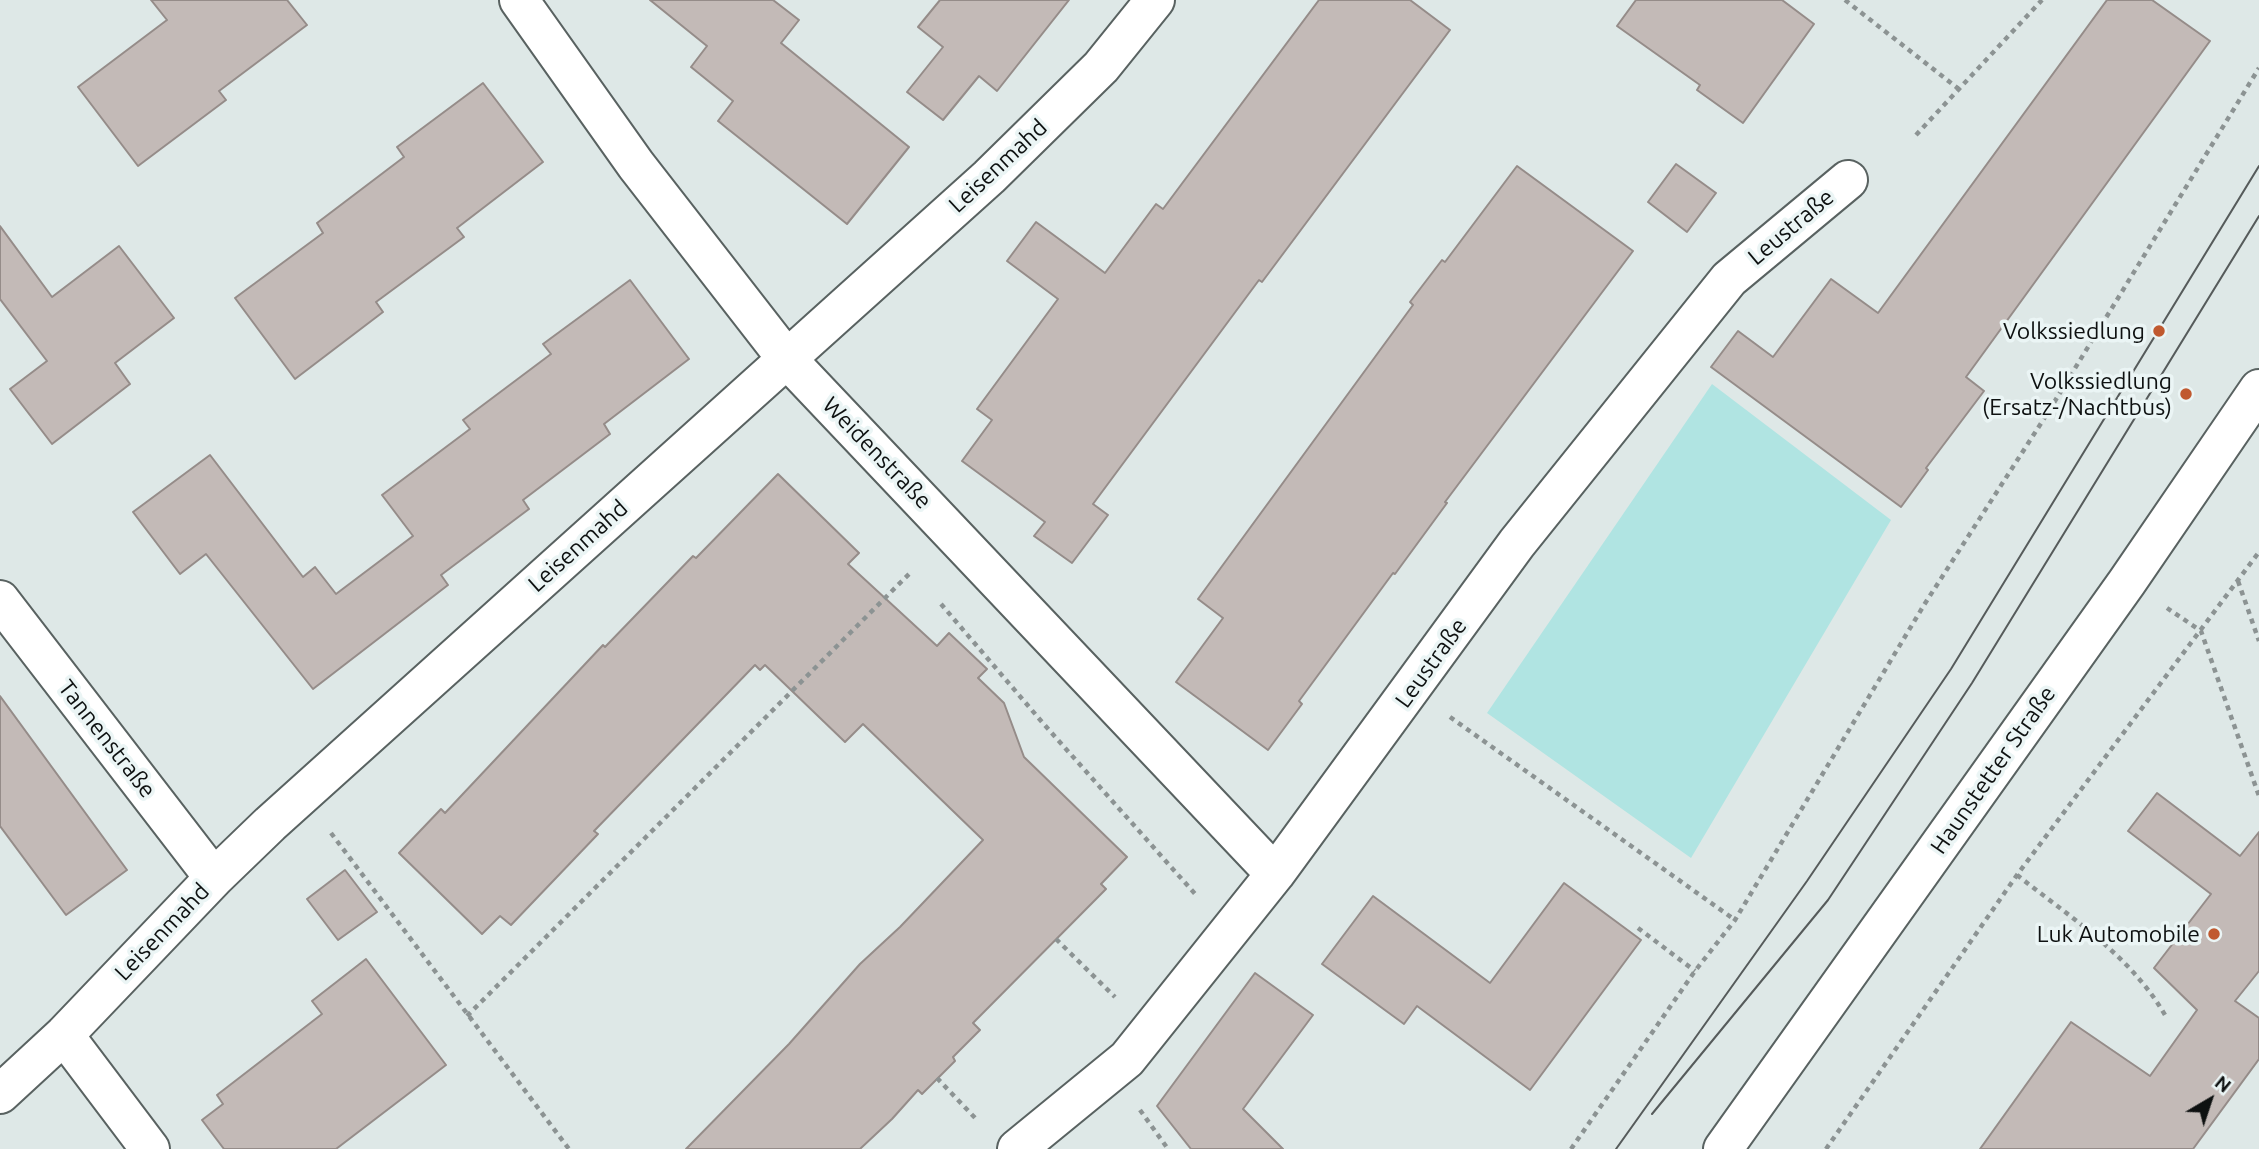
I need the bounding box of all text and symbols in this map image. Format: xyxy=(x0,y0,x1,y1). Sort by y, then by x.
street label: Leisenmahd xyxy=(943,114,1053,218)
street label: Leustraße xyxy=(1742,183,1840,271)
place label: Volkssiedlung xyxy=(2003,317,2145,345)
marker: Volkssiedlung xyxy=(2151,323,2167,339)
place label: Volkssiedlung (Ersatz-/Nachtbus) xyxy=(1982,367,2172,421)
marker: Volkssiedlung (Ersatz-/Nachtbus) xyxy=(2178,386,2194,402)
street label: Weidenstraße xyxy=(817,391,937,515)
street label: Leisenmahd xyxy=(523,494,633,598)
street label: Leustraße xyxy=(1389,613,1473,713)
street label: Tannenstraße xyxy=(52,675,162,803)
street label: Haunstetter Straße xyxy=(1925,681,2061,859)
street label: Leisenmahd xyxy=(109,878,215,986)
place label: Luk Automobile xyxy=(2037,920,2200,948)
marker: Luk Automobile xyxy=(2206,926,2222,942)
north arrow xyxy=(2175,1065,2245,1135)
text: N xyxy=(2211,1071,2236,1097)

